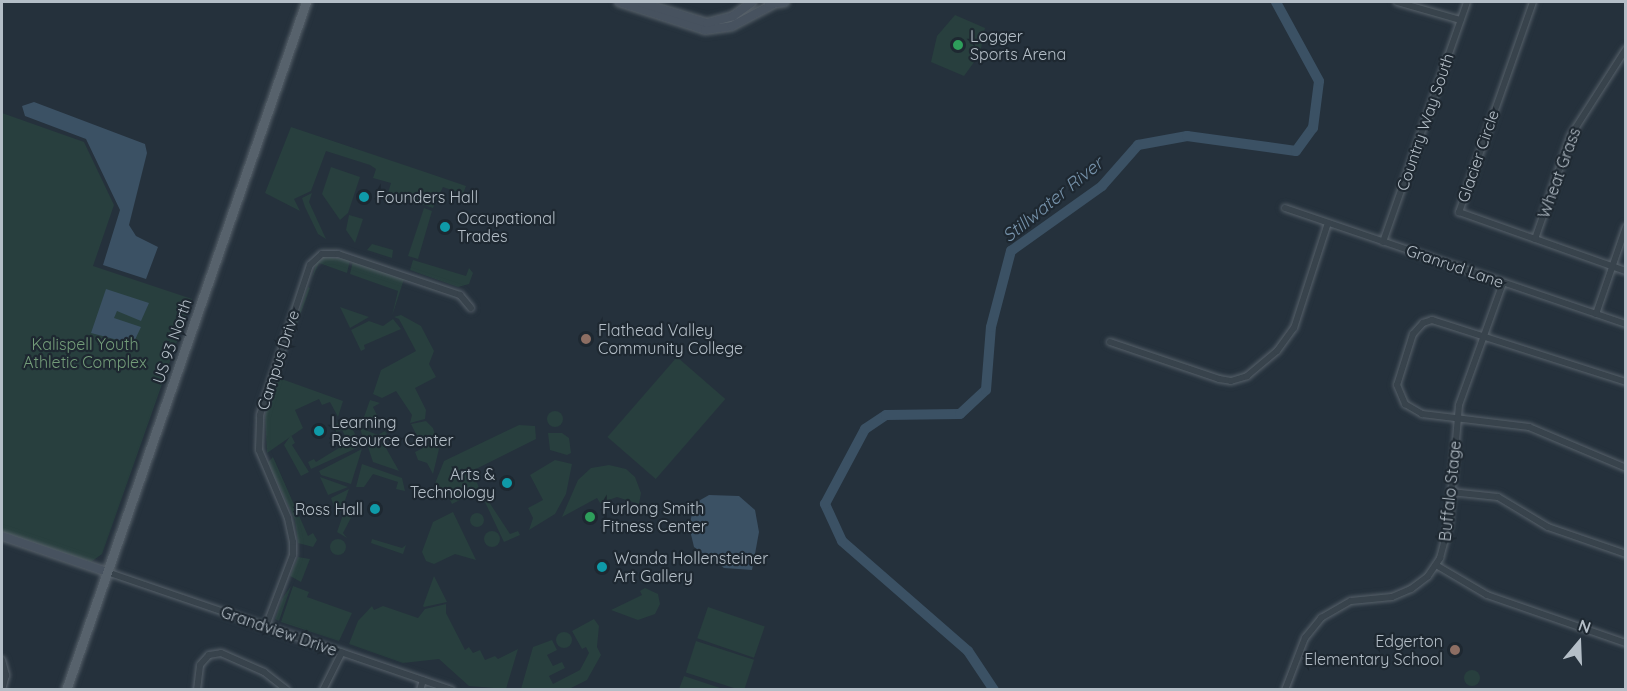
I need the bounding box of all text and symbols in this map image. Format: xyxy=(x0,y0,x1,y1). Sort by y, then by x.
place label: Logger Sports Arena xyxy=(970,26,1066,64)
marker: Logger Sports Arena xyxy=(951,38,965,52)
street label: Country Way South xyxy=(1392,51,1458,193)
street label: Glacier Circle xyxy=(1453,107,1503,205)
street label: Wheat Grass xyxy=(1534,125,1584,221)
water label: Stillwater River xyxy=(998,153,1108,247)
place label: Founders Hall xyxy=(376,187,478,207)
marker: Founders Hall xyxy=(357,190,371,204)
place label: Occupational Trades xyxy=(457,208,556,246)
marker: Occupational Trades xyxy=(438,220,452,234)
street label: Granrud Lane xyxy=(1404,240,1506,292)
street label: US 93 North xyxy=(149,296,195,386)
street label: Campus Drive xyxy=(253,308,303,412)
place label: Flathead Valley Community College xyxy=(598,320,743,358)
marker: Flathead Valley Community College xyxy=(579,332,593,346)
park label: Kalispell Youth Athletic Complex xyxy=(23,334,147,372)
place label: Learning Resource Center xyxy=(331,412,454,450)
marker: Learning Resource Center xyxy=(312,424,326,438)
street label: Buffalo Stage xyxy=(1435,440,1465,542)
place label: Arts & Technology xyxy=(410,464,495,502)
marker: Arts & Technology xyxy=(500,476,514,490)
place label: Furlong Smith Fitness Center xyxy=(602,498,707,536)
place label: Ross Hall xyxy=(295,499,363,519)
marker: Ross Hall xyxy=(368,502,382,516)
marker: Furlong Smith Fitness Center xyxy=(583,510,597,524)
place label: Wanda Hollensteiner Art Gallery xyxy=(614,548,768,586)
marker: Wanda Hollensteiner Art Gallery xyxy=(595,560,609,574)
street label: Grandview Drive xyxy=(218,602,340,660)
north arrow xyxy=(1549,613,1609,673)
text: N xyxy=(1576,615,1594,637)
place label: Edgerton Elementary School xyxy=(1304,631,1443,669)
marker: Edgerton Elementary School xyxy=(1448,643,1462,657)

